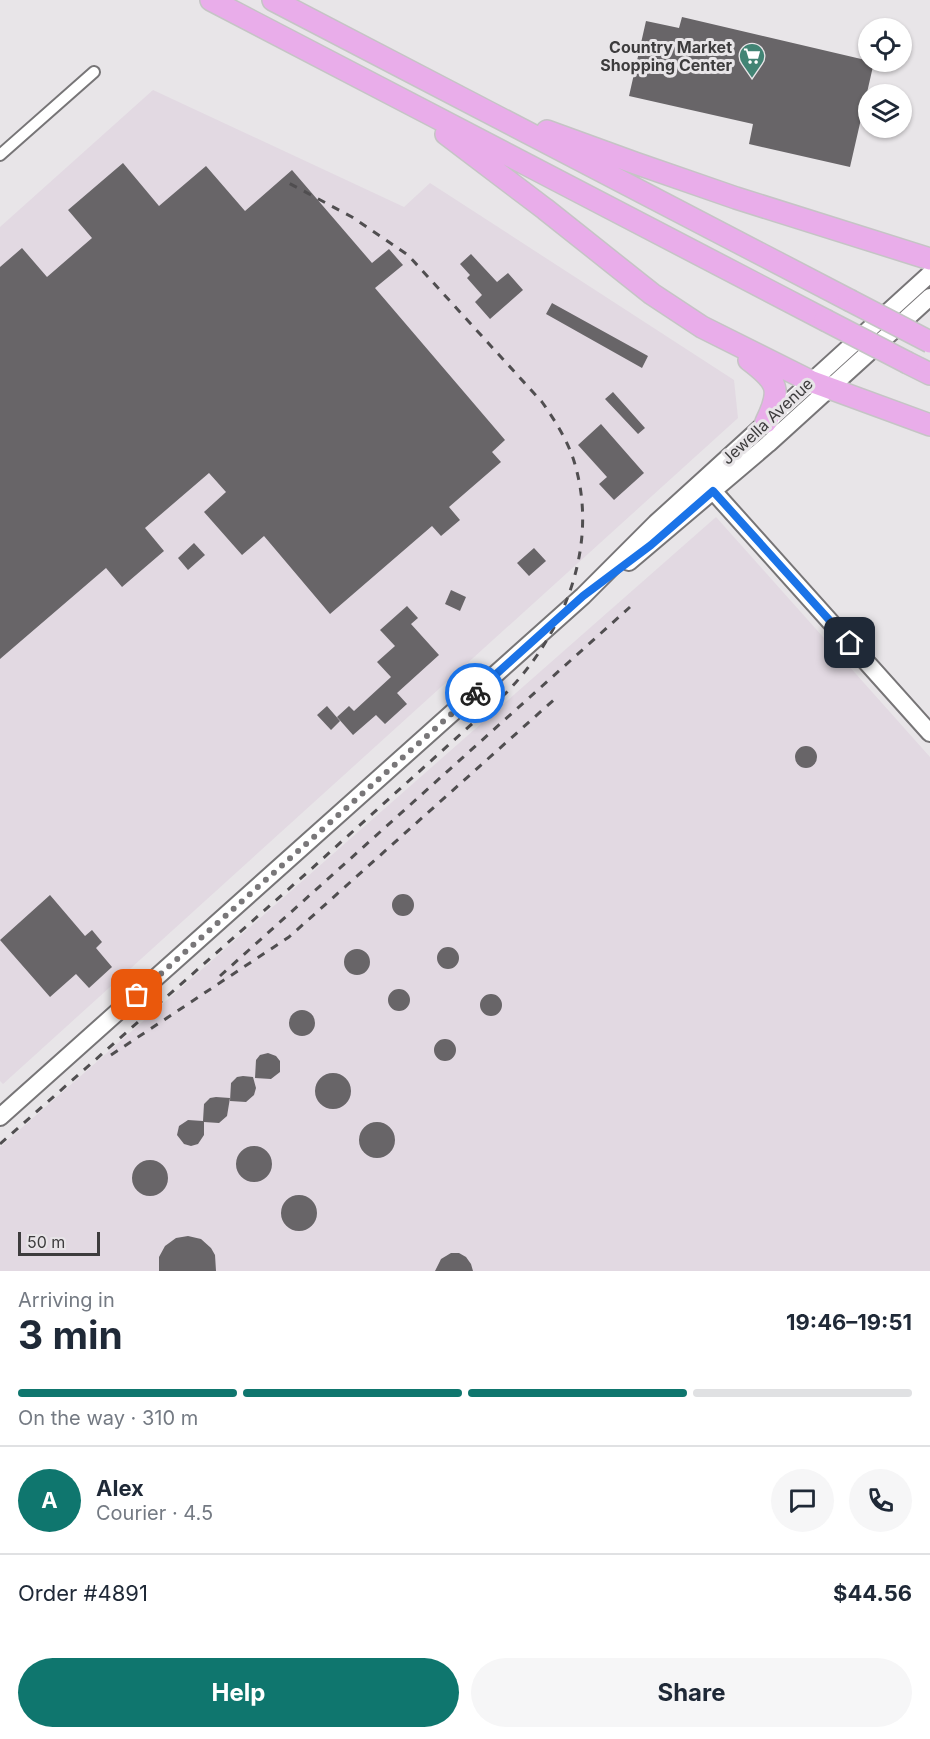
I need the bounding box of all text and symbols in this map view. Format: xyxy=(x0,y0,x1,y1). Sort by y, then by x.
map controls xyxy=(858,18,912,138)
button: locate xyxy=(858,18,912,72)
place label: Country Market Shopping Center xyxy=(600,37,732,75)
supermarket icon: Country Market Shopping Center xyxy=(737,41,767,79)
button: layers xyxy=(858,84,912,138)
street label: Jewella Avenue xyxy=(717,374,817,468)
pin xyxy=(824,617,875,668)
icon: home xyxy=(833,626,866,659)
courier xyxy=(445,663,505,723)
icon: bike xyxy=(459,677,492,710)
pin xyxy=(111,969,162,1020)
icon: bag xyxy=(120,978,153,1011)
scale bar xyxy=(18,1229,100,1256)
text: 50 m xyxy=(27,1232,65,1252)
text: Arriving in xyxy=(18,1288,115,1312)
text: 19:46–19:51 xyxy=(786,1309,912,1335)
text: 3 min xyxy=(18,1311,123,1358)
text: On the way · 310 m xyxy=(18,1406,198,1430)
button: chat xyxy=(771,1469,834,1532)
button: phone xyxy=(849,1469,912,1532)
text: Alex xyxy=(96,1475,144,1501)
text: A xyxy=(41,1487,58,1513)
text: Courier · 4.5 xyxy=(96,1501,213,1525)
text: Order #4891 xyxy=(18,1580,148,1606)
text: $44.56 xyxy=(833,1580,912,1606)
button: Help xyxy=(18,1658,459,1727)
button: Share xyxy=(471,1658,912,1727)

